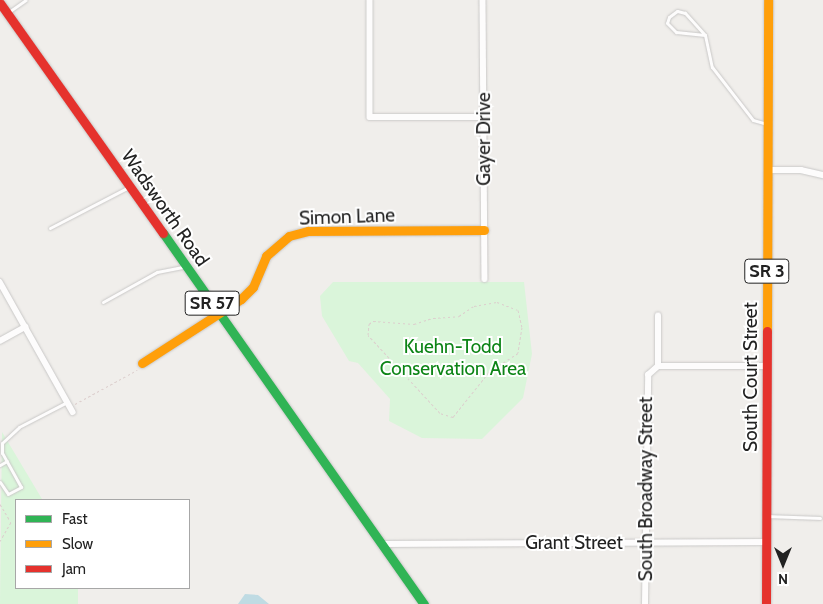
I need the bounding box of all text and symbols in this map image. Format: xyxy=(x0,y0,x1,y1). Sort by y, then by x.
street label: Gayer Drive xyxy=(473,92,495,186)
street label: Wadsworth Road xyxy=(116,145,214,271)
street label: Simon Lane xyxy=(299,204,395,230)
road number: SR 3 xyxy=(743,256,791,286)
road number: SR 57 xyxy=(184,288,240,318)
street label: South Court Street xyxy=(740,302,762,452)
park label: Kuehn-Todd Conservation Area xyxy=(380,336,526,380)
street label: South Broadway Street xyxy=(635,397,657,581)
legend xyxy=(15,499,190,589)
text: Fast xyxy=(62,510,87,528)
street label: Grant Street xyxy=(525,532,623,554)
text: Slow xyxy=(62,535,93,553)
north arrow xyxy=(758,539,808,589)
text: Jam xyxy=(62,560,86,578)
text: N xyxy=(778,570,788,588)

